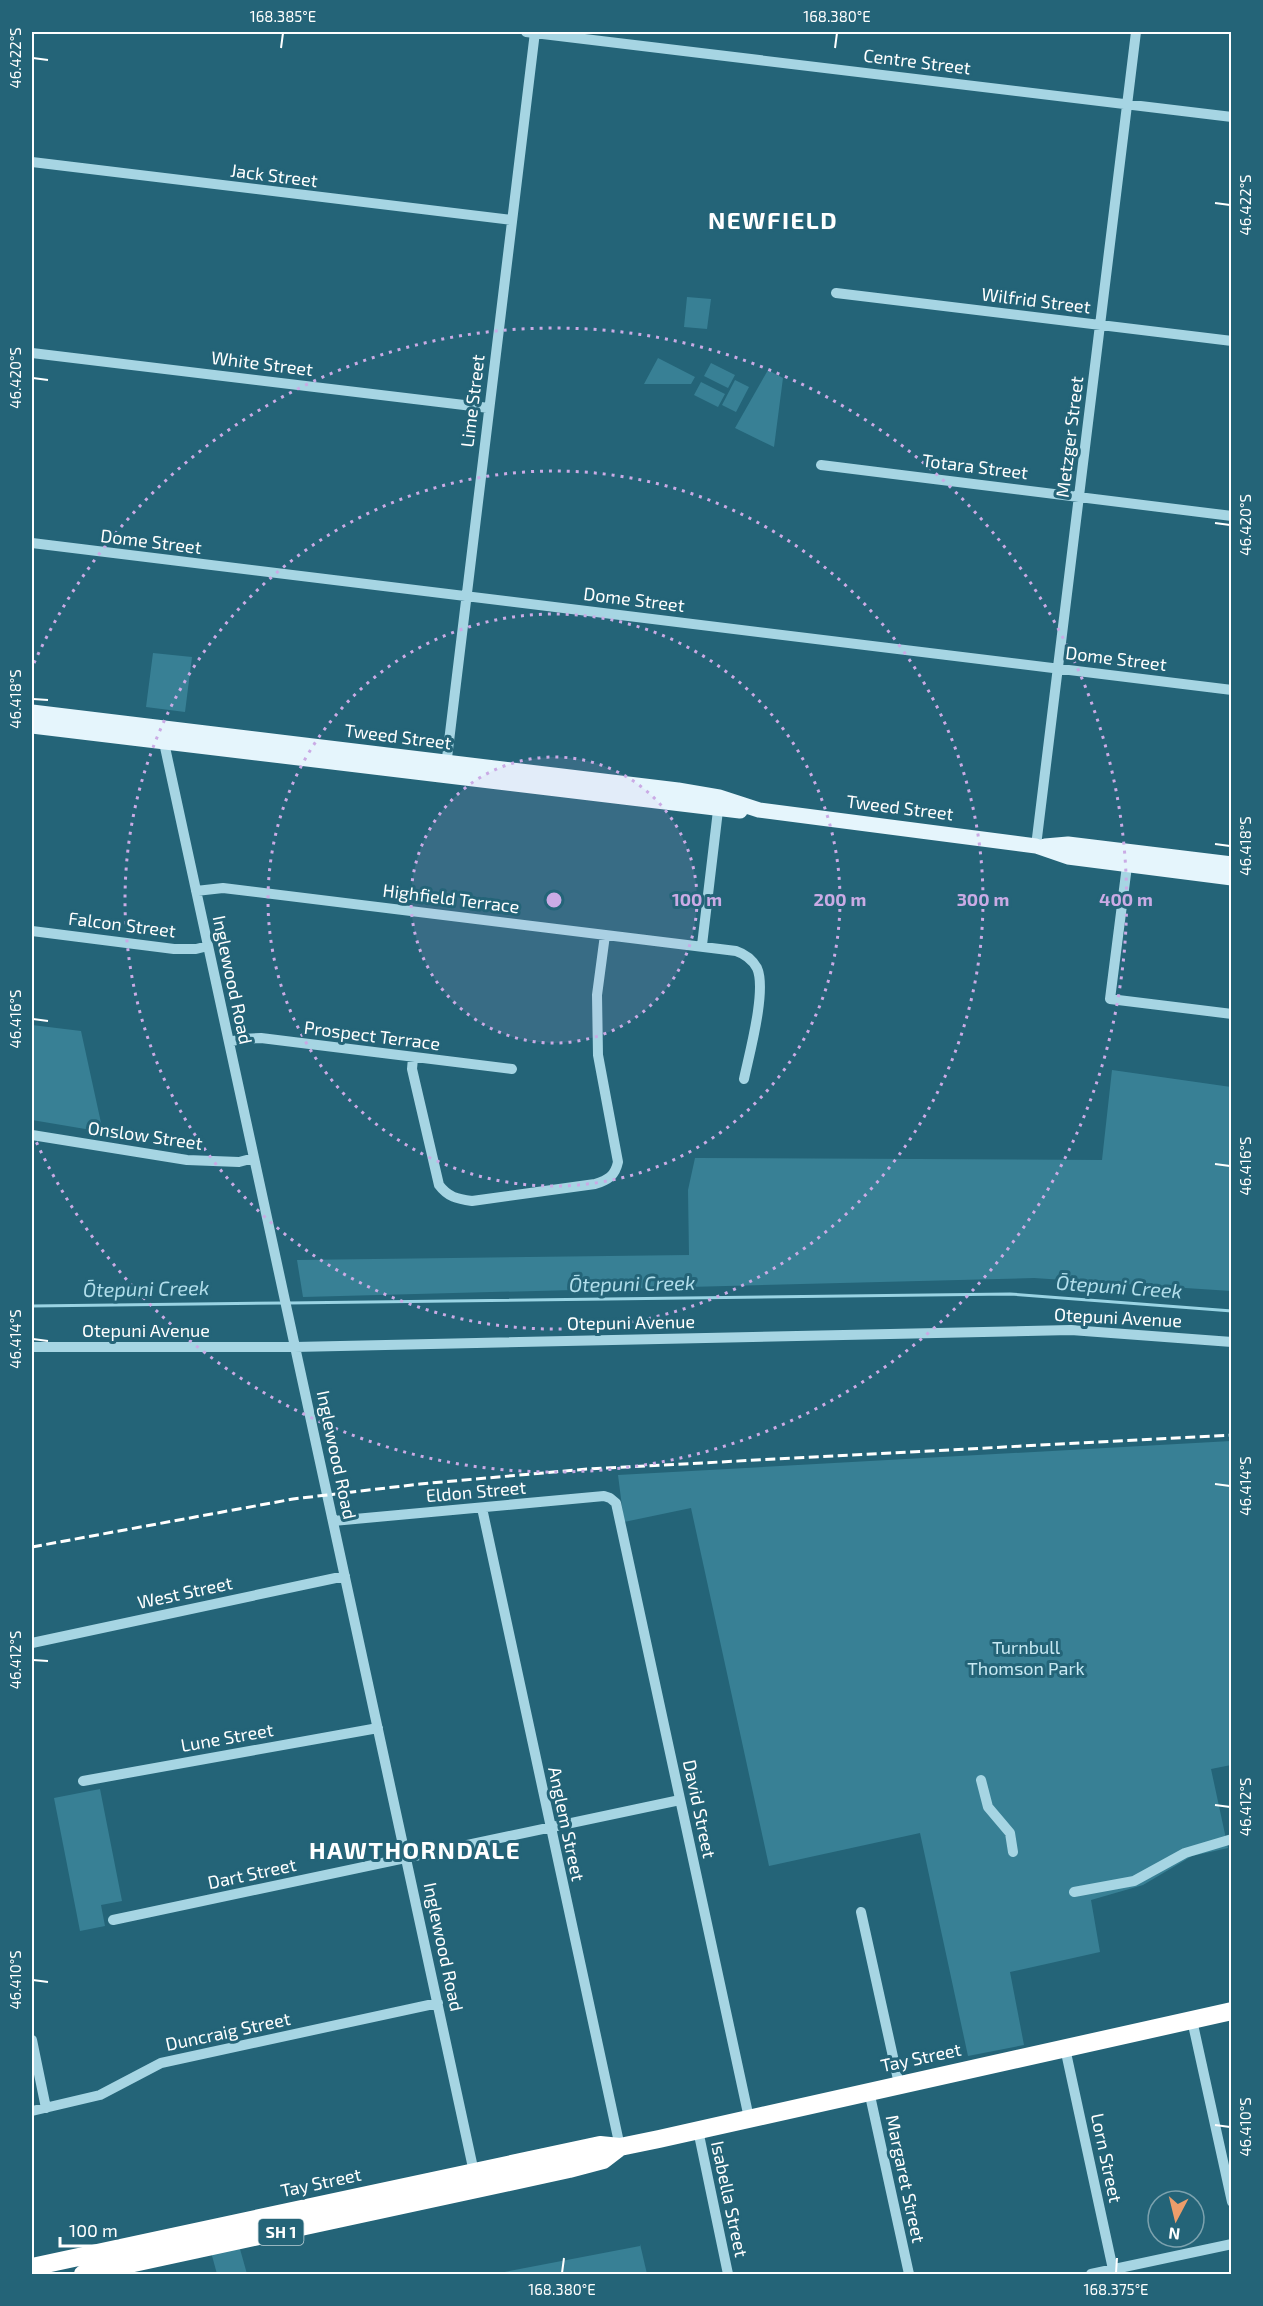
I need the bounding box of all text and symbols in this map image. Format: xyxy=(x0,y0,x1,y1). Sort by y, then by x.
text: 168.385°E xyxy=(250,7,316,25)
text: 168.380°E xyxy=(803,7,871,25)
text: 46.422°S xyxy=(6,27,24,89)
street label: Centre Street xyxy=(862,44,972,79)
street label: Jack Street xyxy=(229,159,319,191)
text: 46.422°S xyxy=(1236,174,1254,236)
district label: NEWFIELD xyxy=(708,205,838,234)
street label: Wilfrid Street xyxy=(980,282,1092,318)
street label: White Street xyxy=(210,346,314,380)
text: 46.420°S xyxy=(6,347,24,409)
street label: Lime Street xyxy=(455,353,489,448)
street label: Metzger Street xyxy=(1051,375,1087,499)
street label: Totara Street xyxy=(921,449,1029,483)
text: 46.420°S xyxy=(1236,494,1254,556)
street label: Dome Street xyxy=(99,524,203,558)
street label: Dome Street xyxy=(582,582,686,616)
street label: Dome Street xyxy=(1064,641,1168,675)
text: 46.418°S xyxy=(6,669,24,729)
street label: Tweed Street xyxy=(343,719,453,754)
street label: Tweed Street xyxy=(845,790,955,825)
text: 46.418°S xyxy=(1236,816,1254,876)
street label: Highfield Terrace xyxy=(382,879,521,917)
text: 100 m xyxy=(672,888,722,910)
text: 200 m xyxy=(814,888,866,910)
text: 300 m xyxy=(957,888,1009,910)
text: 400 m xyxy=(1099,888,1153,910)
centre of rings xyxy=(544,890,564,910)
street label: Falcon Street xyxy=(67,907,177,942)
street label: Inglewood Road xyxy=(209,913,257,1046)
text: 46.416°S xyxy=(6,990,24,1048)
street label: Prospect Terrace xyxy=(303,1016,441,1054)
street label: Onslow Street xyxy=(86,1116,204,1154)
text: 46.416°S xyxy=(1236,1137,1254,1195)
water label: Ōtepuni Creek xyxy=(569,1270,695,1296)
water label: Ōtepuni Creek xyxy=(1055,1270,1183,1302)
water label: Ōtepuni Creek xyxy=(83,1275,209,1301)
street label: Otepuni Avenue xyxy=(1054,1303,1183,1331)
text: 46.414°S xyxy=(6,1309,24,1369)
street label: Otepuni Avenue xyxy=(567,1310,695,1334)
street label: Otepuni Avenue xyxy=(82,1319,210,1341)
street label: Inglewood Road xyxy=(313,1388,361,1521)
text: 46.414°S xyxy=(1236,1456,1254,1516)
street label: Eldon Street xyxy=(425,1476,527,1506)
street label: West Street xyxy=(135,1571,234,1613)
text: 46.412°S xyxy=(6,1631,24,1689)
park label: Turnbull Thomson Park xyxy=(967,1636,1085,1679)
street label: Lune Street xyxy=(179,1718,275,1756)
street label: David Street xyxy=(679,1758,721,1860)
street label: Anglem Street xyxy=(544,1765,590,1883)
text: 46.412°S xyxy=(1236,1778,1254,1836)
district label: HAWTHORNDALE xyxy=(309,1835,521,1864)
street label: Dart Street xyxy=(206,1853,298,1893)
street label: Inglewood Road xyxy=(420,1880,468,2013)
text: 46.410°S xyxy=(6,1950,24,2010)
street label: Duncraig Street xyxy=(163,2007,292,2055)
street label: Tay Street xyxy=(878,2038,963,2076)
text: 46.410°S xyxy=(1236,2097,1254,2157)
street label: Lorn Street xyxy=(1087,2111,1127,2205)
street label: Margaret Street xyxy=(882,2113,930,2245)
street label: Isabella Street xyxy=(707,2139,753,2259)
street label: Tay Street xyxy=(278,2163,363,2201)
north arrow xyxy=(1146,2189,1206,2249)
scale bar xyxy=(60,2210,202,2248)
text: 100 m xyxy=(69,2219,118,2241)
road number: SH 1 xyxy=(258,2219,304,2245)
text: N xyxy=(1167,2224,1181,2245)
text: 168.380°E xyxy=(528,2280,596,2298)
text: 168.375°E xyxy=(1084,2280,1149,2298)

